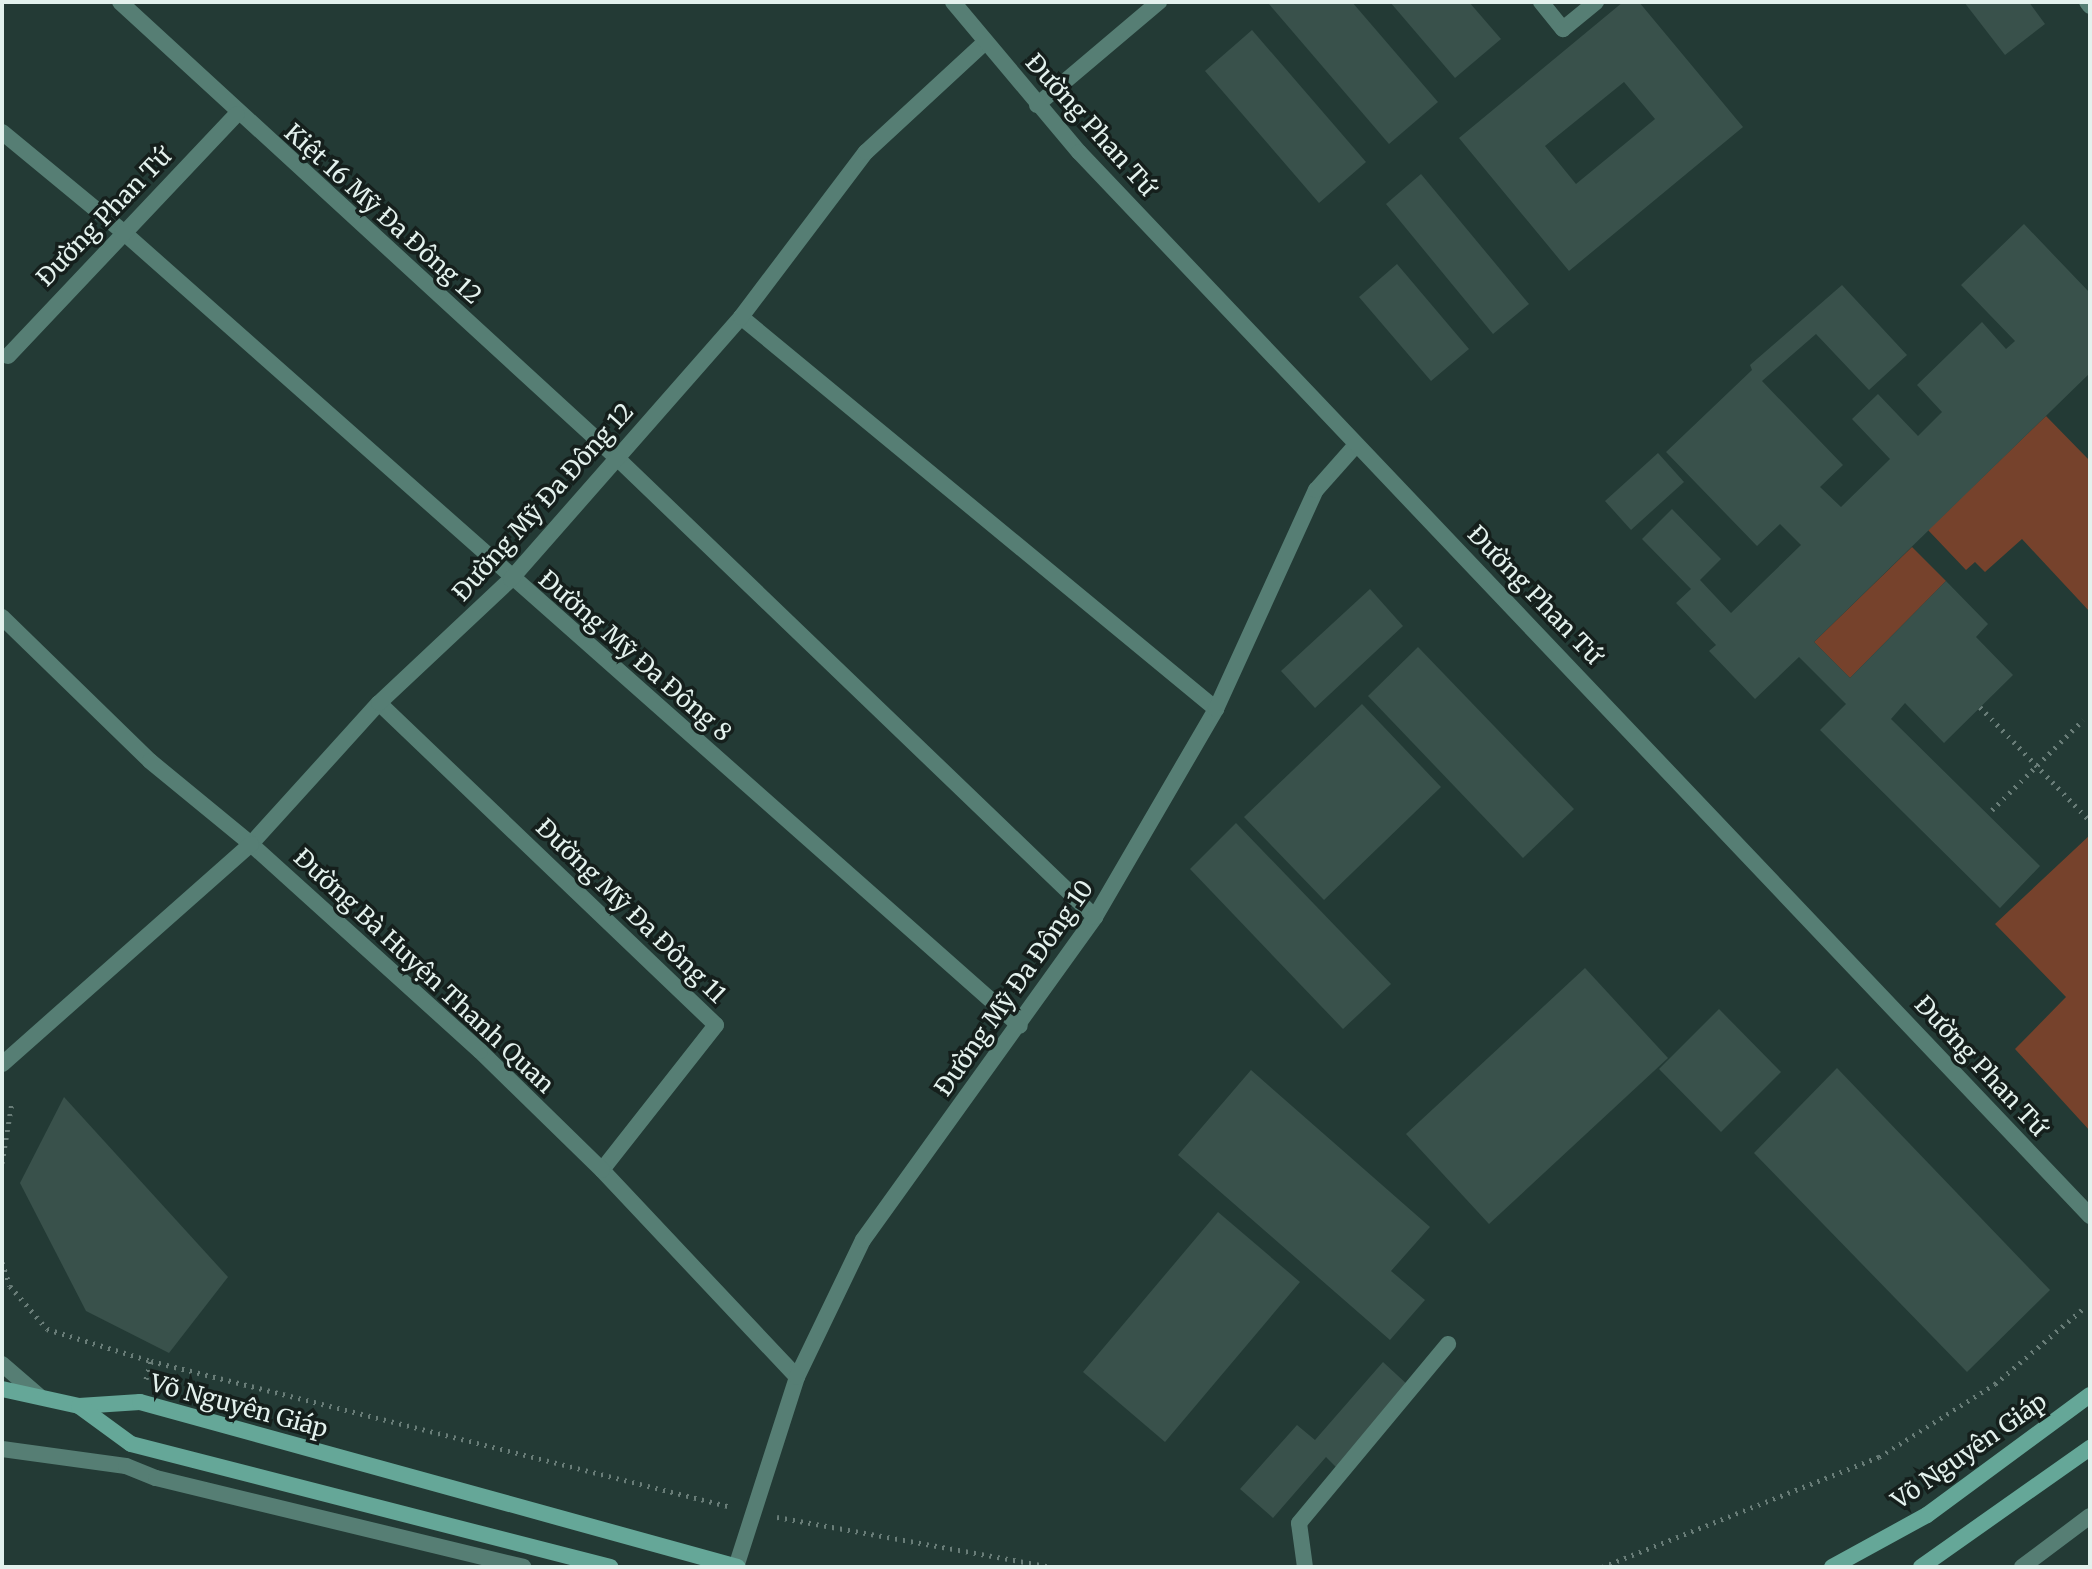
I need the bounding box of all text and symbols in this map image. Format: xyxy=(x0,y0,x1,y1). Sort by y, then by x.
street label: Đường Phan Tứ xyxy=(1020,48,1162,202)
street label: Kiệt 16 Mỹ Đa Đông 12 xyxy=(279,118,487,310)
street label: Đường Phan Tứ xyxy=(31,142,177,292)
street label: Đường Mỹ Đa Đông 12 xyxy=(447,397,639,607)
street label: Đường Phan Tứ xyxy=(1462,520,1608,670)
street label: Đường Mỹ Đa Đông 8 xyxy=(533,565,737,747)
street label: Đường Mỹ Đa Đông 11 xyxy=(530,813,732,1009)
street label: Đường Bà Huyện Thanh Quan xyxy=(288,843,560,1099)
street label: Đường Mỹ Đa Đông 10 xyxy=(929,875,1099,1101)
street label: Đường Phan Tứ xyxy=(1909,990,2053,1142)
street label: Võ Nguyên Giáp xyxy=(147,1368,331,1444)
street label: Võ Nguyên Giáp xyxy=(1886,1387,2052,1515)

